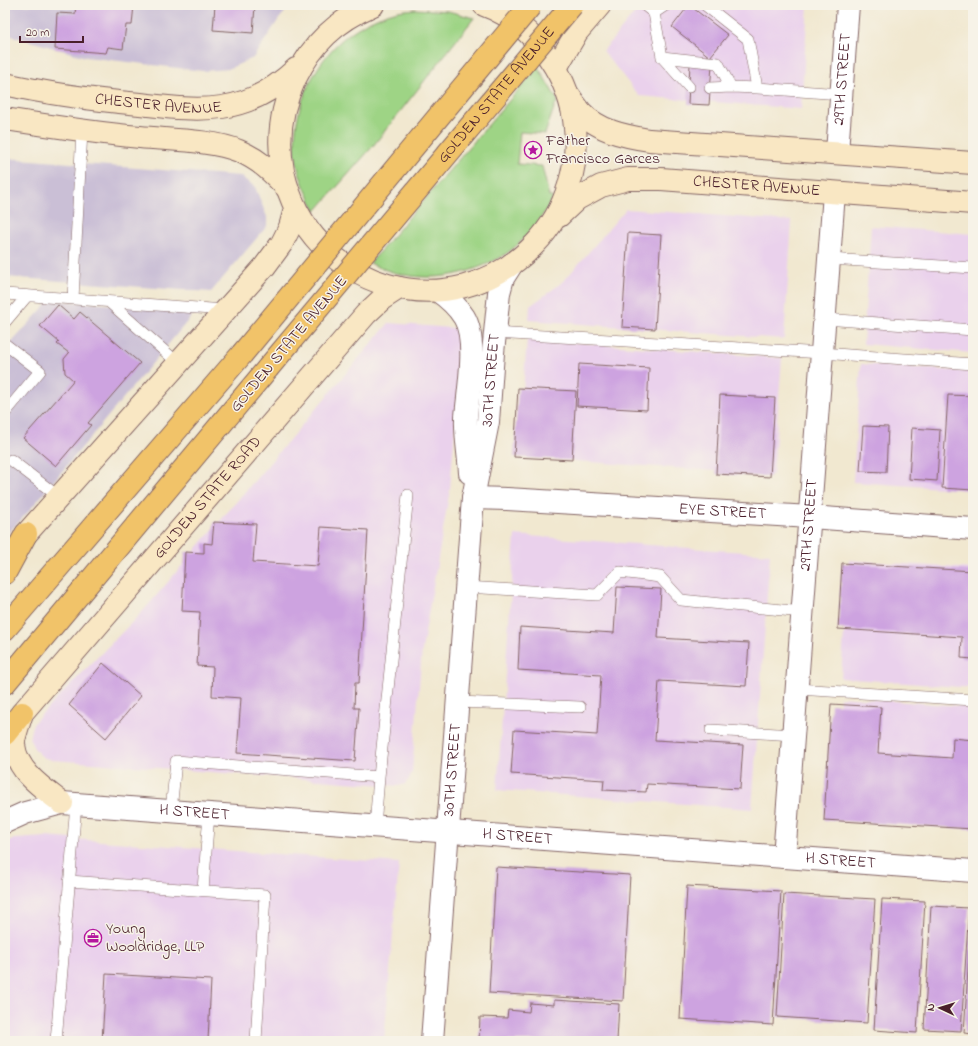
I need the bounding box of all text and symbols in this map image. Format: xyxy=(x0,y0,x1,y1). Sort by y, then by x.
scale bar xyxy=(20,18,83,44)
street label: GOLDEN STATE AVENUE xyxy=(432,21,561,169)
text: 20 m xyxy=(26,24,49,42)
street label: 29TH STREET xyxy=(827,32,858,126)
street label: CHESTER AVENUE xyxy=(93,87,223,121)
place label: Father Francisco Garces xyxy=(545,129,660,171)
place icon: Father Francisco Garces xyxy=(523,140,543,160)
street label: CHESTER AVENUE xyxy=(692,170,821,203)
street label: GOLDEN STATE AVENUE xyxy=(225,270,353,418)
street label: 30TH STREET xyxy=(475,333,507,429)
street label: GOLDEN STATE ROAD xyxy=(148,431,268,564)
street label: 29TH STREET xyxy=(794,478,824,572)
street label: EYE STREET xyxy=(678,497,767,526)
street label: 30TH STREET xyxy=(437,723,468,817)
street label: H STREET xyxy=(158,798,230,827)
street label: H STREET xyxy=(482,822,553,852)
street label: H STREET xyxy=(805,847,876,876)
place label: Young Wooldridge, LLP xyxy=(106,917,205,959)
office icon: Young Wooldridge, LLP xyxy=(83,928,103,948)
north arrow xyxy=(920,988,960,1028)
text: N xyxy=(923,1003,939,1012)

